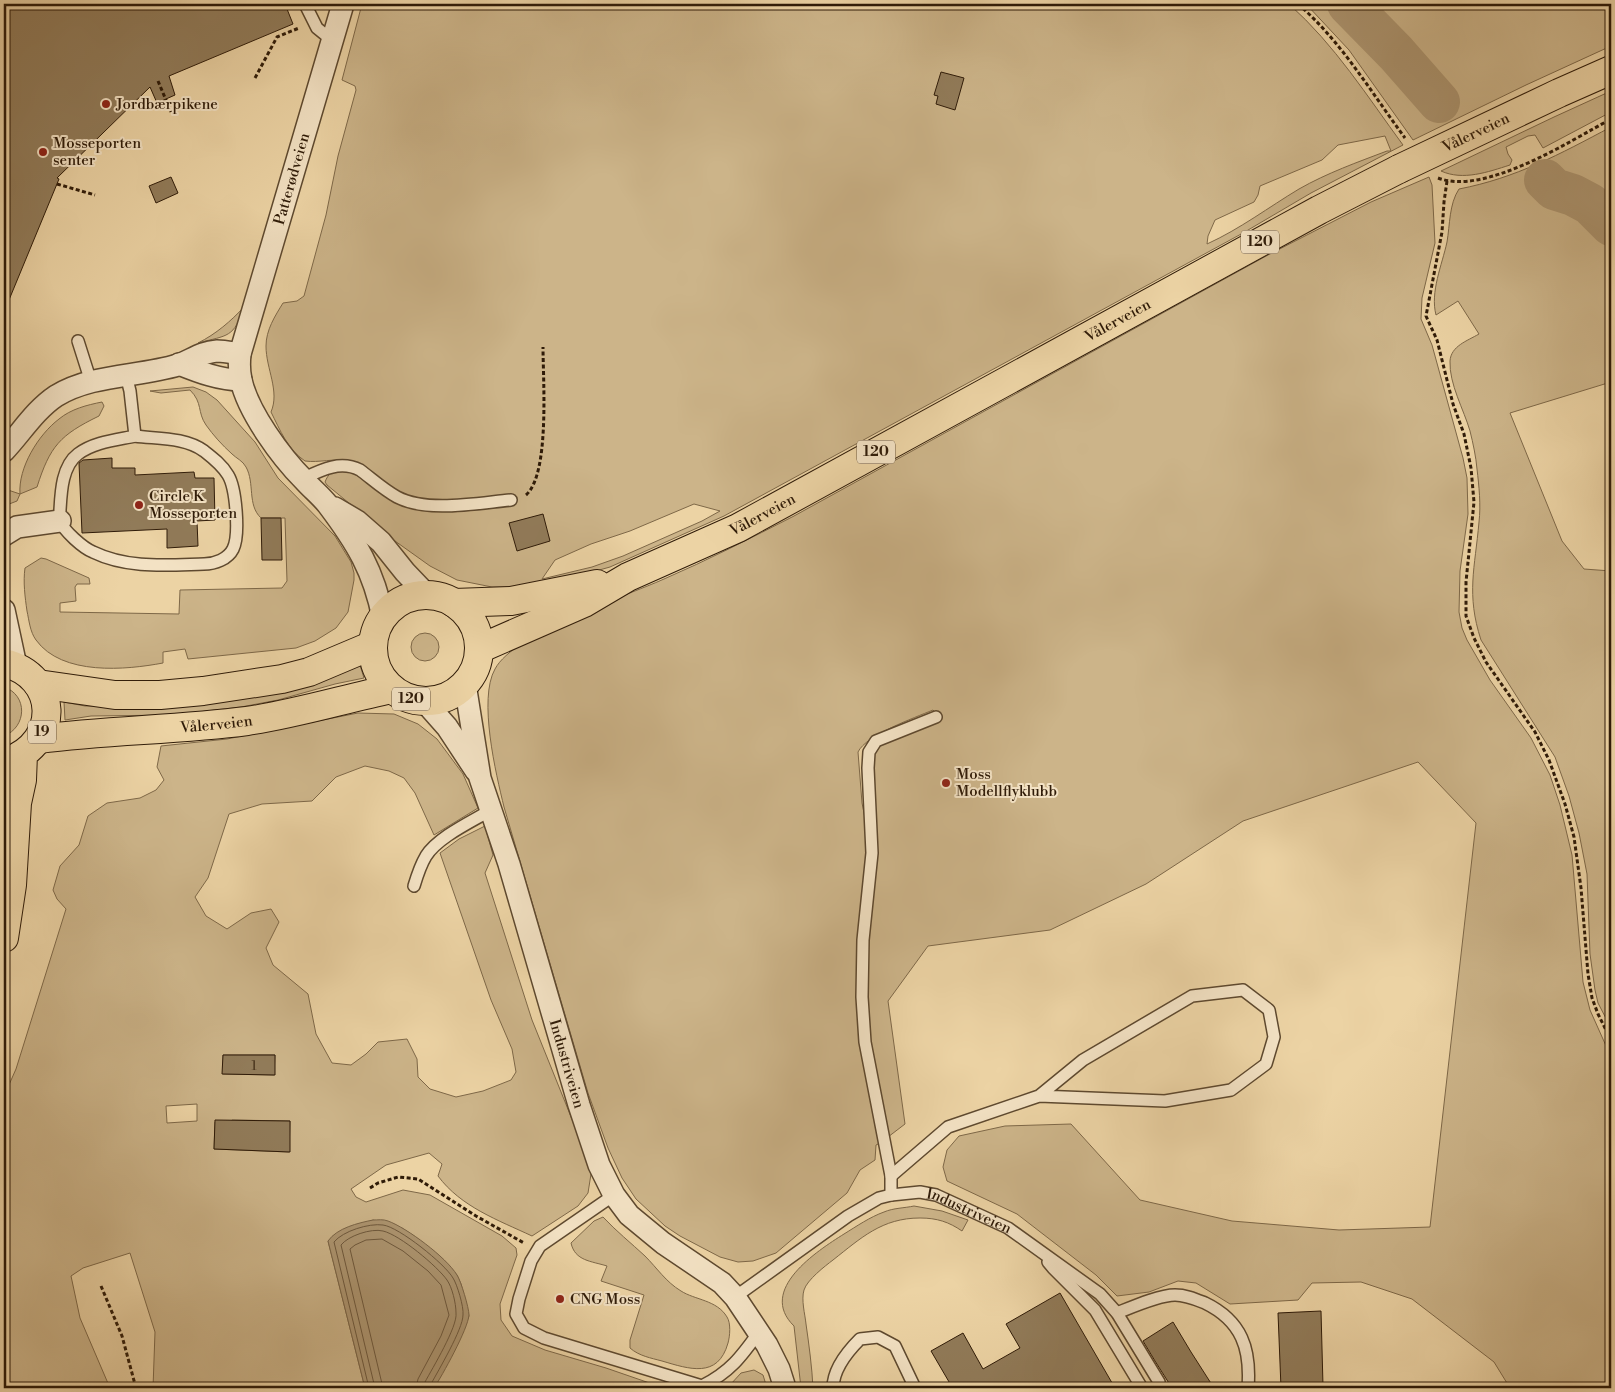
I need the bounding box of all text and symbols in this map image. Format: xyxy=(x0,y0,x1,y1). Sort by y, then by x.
place label: Jordbærpikene xyxy=(115,95,218,114)
marker: Jordbærpikene xyxy=(100,98,112,110)
street label: Vålerveien xyxy=(1438,108,1513,157)
street label: Patterødveien xyxy=(270,131,314,227)
place label: Mosseporten senter xyxy=(53,134,141,170)
marker: Mosseporten senter xyxy=(37,146,49,158)
road number: 120 xyxy=(1241,230,1279,253)
street label: Vålerveien xyxy=(1080,294,1154,346)
road number: 120 xyxy=(857,441,895,464)
place label: Circle K Mosseporten xyxy=(149,487,237,523)
street label: Vålerveien xyxy=(726,489,799,541)
marker: Circle K Mosseporten xyxy=(133,499,145,511)
road number: 120 xyxy=(392,688,430,711)
street label: Vålerveien xyxy=(179,711,254,737)
road number: 19 xyxy=(28,720,56,744)
place label: Moss Modellflyklubb xyxy=(956,765,1057,801)
marker: Moss Modellflyklubb xyxy=(940,777,952,789)
street label: Industriveien xyxy=(545,1017,589,1111)
house number: 1 xyxy=(251,1059,257,1074)
street label: Industriveien xyxy=(925,1184,1015,1238)
place label: CNG Moss xyxy=(570,1290,640,1309)
marker: CNG Moss xyxy=(554,1293,566,1305)

